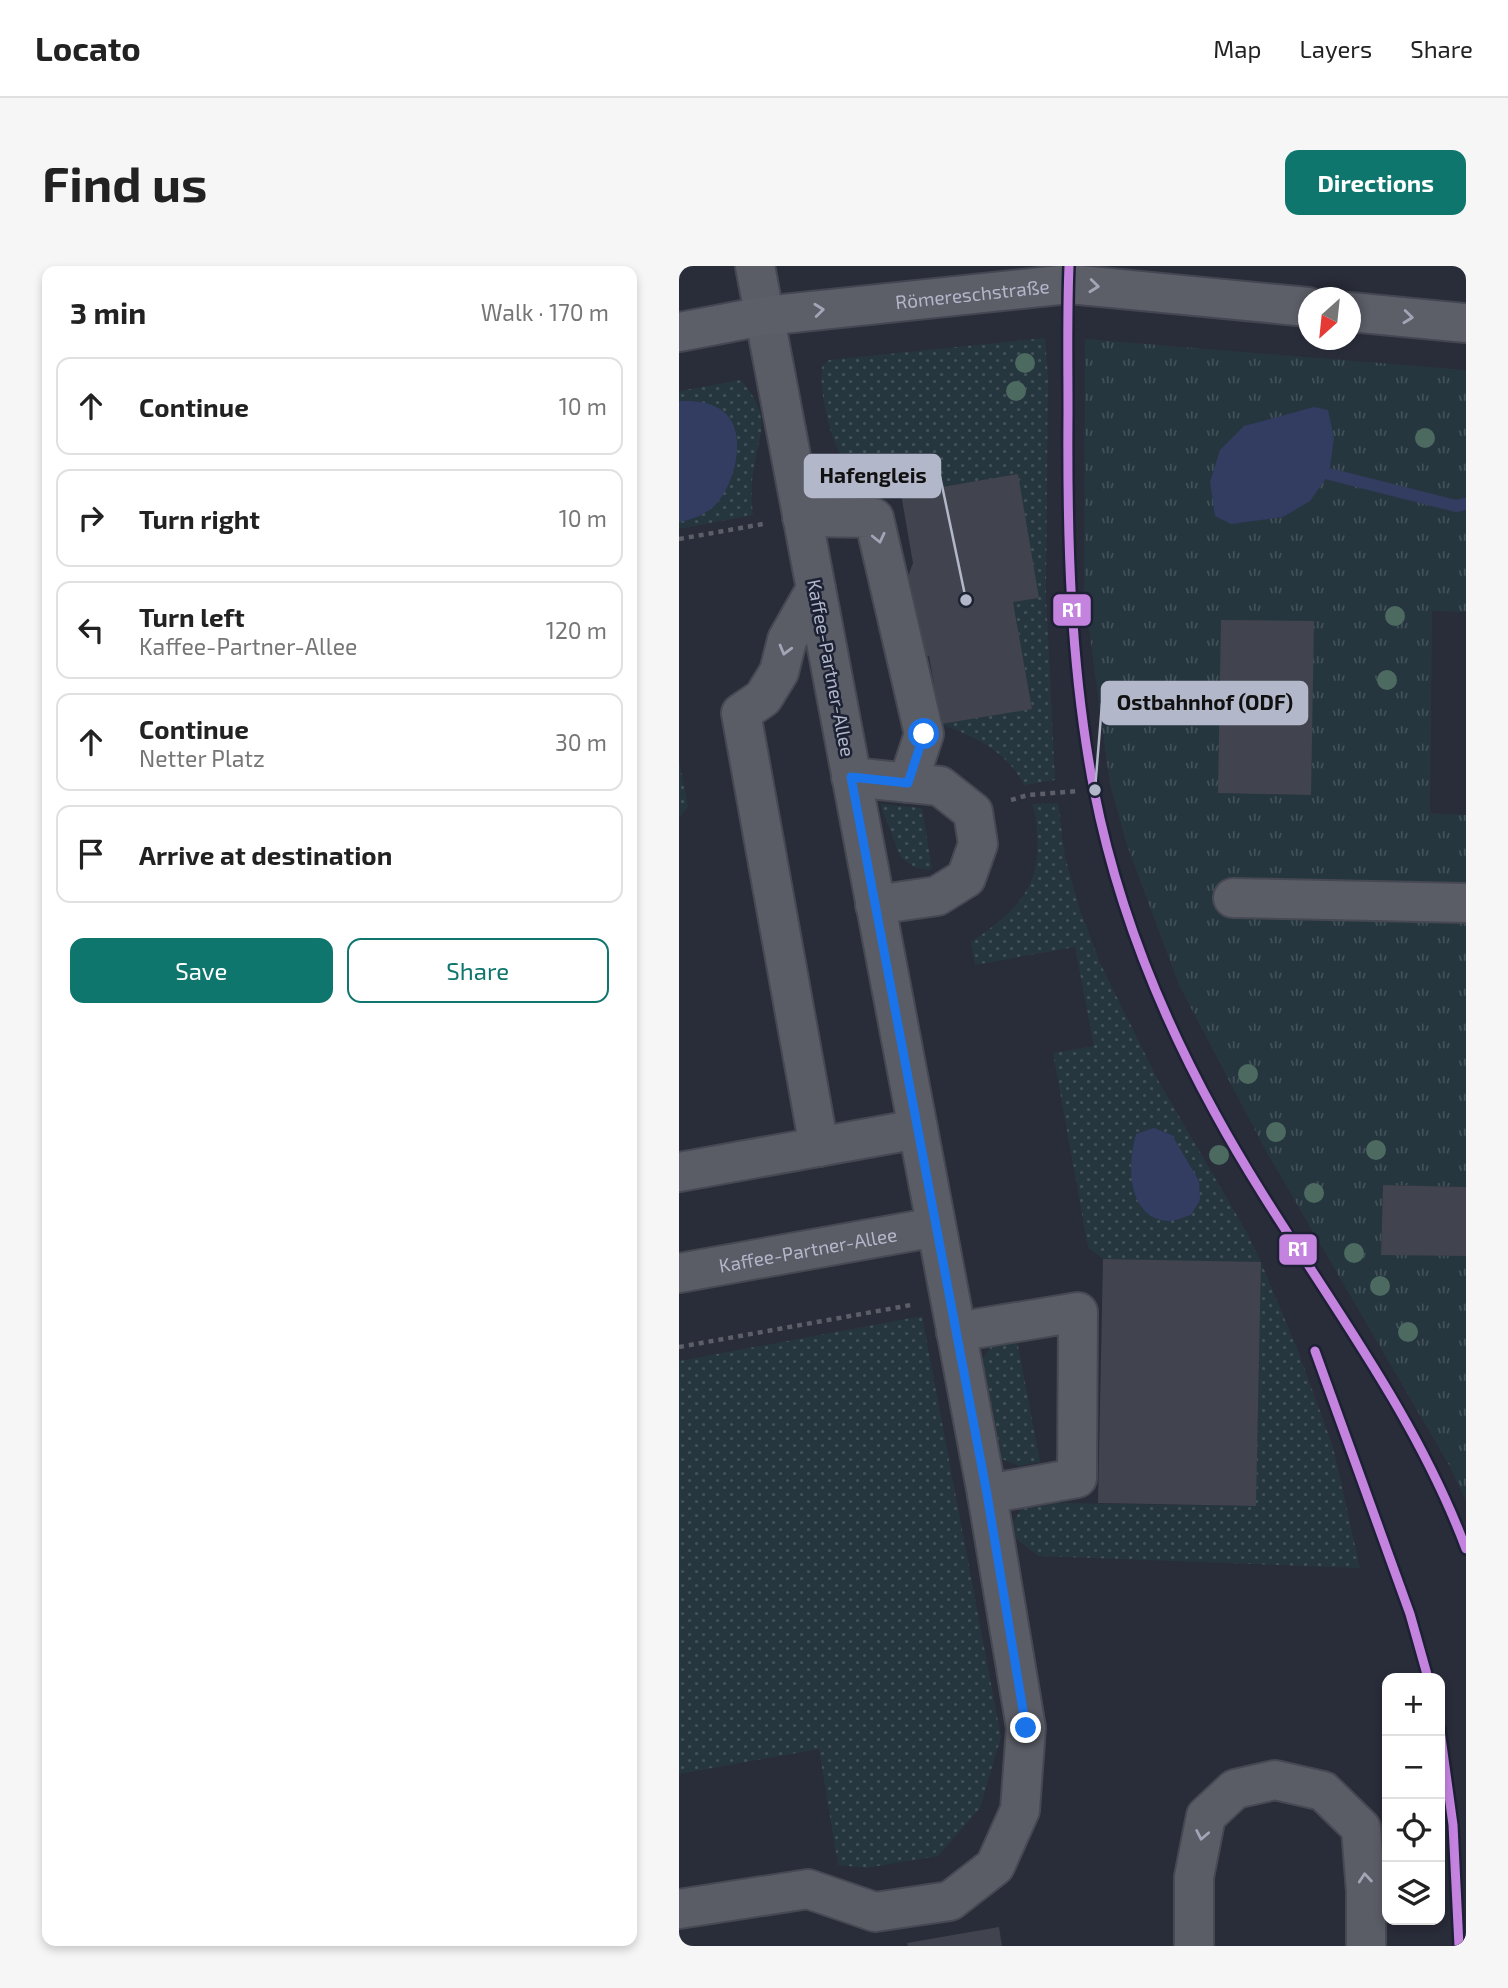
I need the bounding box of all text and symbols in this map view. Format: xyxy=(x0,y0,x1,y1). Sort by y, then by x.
text: Locato xyxy=(35,28,141,68)
text: Map xyxy=(1213,34,1261,63)
text: Layers xyxy=(1299,34,1372,63)
text: Share xyxy=(1410,34,1473,63)
button: Directions xyxy=(1285,150,1466,215)
text: Find us xyxy=(42,153,207,212)
street label: Römereschstraße xyxy=(894,274,1051,313)
one-way arrow xyxy=(1089,278,1100,293)
north arrow xyxy=(1298,287,1361,350)
text: 3 min xyxy=(70,294,146,330)
text: Walk · 170 m xyxy=(481,298,609,326)
one-way arrow xyxy=(813,303,825,318)
one-way arrow xyxy=(1402,310,1414,325)
icon: ahead xyxy=(72,387,110,425)
text: Continue xyxy=(139,391,249,422)
text: 10 m xyxy=(559,392,607,420)
callout: Hafengleis xyxy=(805,455,940,497)
text: Hafengleis xyxy=(819,462,927,487)
icon: right xyxy=(72,499,110,537)
text: Turn right xyxy=(139,503,260,534)
text: 10 m xyxy=(559,504,607,532)
one-way arrow xyxy=(871,532,885,544)
street label: Kaffee-Partner-Allee xyxy=(803,577,860,759)
line badge: R1 xyxy=(1052,593,1092,627)
text: R1 xyxy=(1062,598,1082,621)
text: Turn left xyxy=(139,601,245,632)
icon: left xyxy=(72,611,110,649)
text: 120 m xyxy=(546,616,607,644)
text: Kaffee-Partner-Allee xyxy=(139,632,357,660)
one-way arrow xyxy=(779,643,793,655)
callout: Ostbahnhof (ODF) xyxy=(1102,682,1307,724)
text: Ostbahnhof (ODF) xyxy=(1117,689,1293,714)
text: Continue xyxy=(139,713,249,744)
route start xyxy=(908,718,939,749)
icon: ahead xyxy=(72,723,110,761)
text: 30 m xyxy=(555,728,607,756)
text: Netter Platz xyxy=(139,744,265,772)
icon: arrive xyxy=(72,835,110,873)
text: Arrive at destination xyxy=(139,839,392,870)
button: Save xyxy=(70,938,333,1003)
button: Share xyxy=(347,938,609,1003)
street label: Kaffee-Partner-Allee xyxy=(717,1222,899,1277)
line badge: R1 xyxy=(1278,1233,1318,1266)
text: R1 xyxy=(1288,1237,1308,1260)
map controls xyxy=(1382,1673,1445,1925)
button: + xyxy=(1382,1673,1445,1736)
route end xyxy=(1010,1712,1041,1743)
button: − xyxy=(1382,1736,1445,1799)
button: locate xyxy=(1382,1799,1445,1862)
one-way arrow xyxy=(1195,1829,1210,1841)
button: layers xyxy=(1382,1862,1445,1925)
one-way arrow xyxy=(1358,1872,1373,1883)

